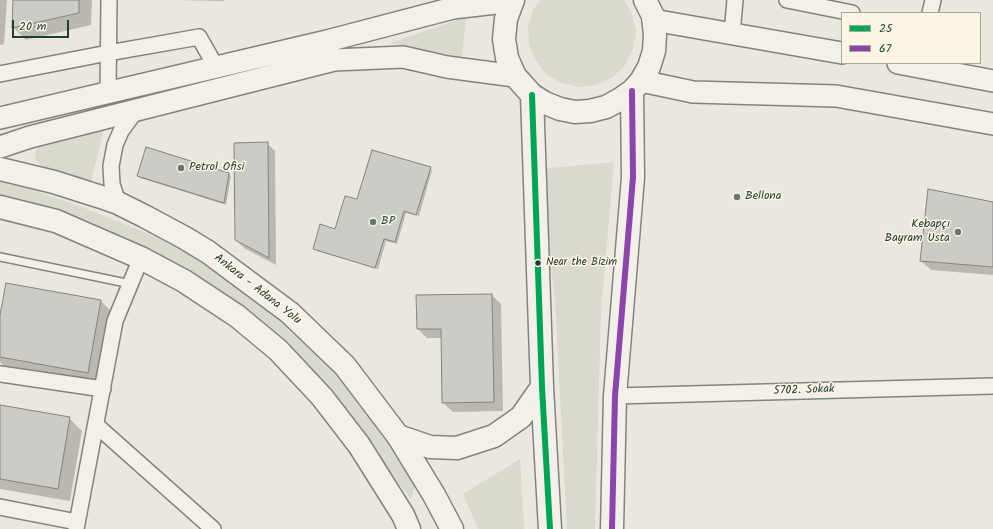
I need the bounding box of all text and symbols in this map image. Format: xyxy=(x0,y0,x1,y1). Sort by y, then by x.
scale bar xyxy=(14,12,71,38)
legend xyxy=(841,12,981,64)
text: 20 m xyxy=(19,17,46,36)
text: 25 xyxy=(879,19,892,38)
text: 67 xyxy=(879,39,891,58)
place label: Petrol Ofisi xyxy=(189,161,244,175)
marker: Petrol Ofisi xyxy=(176,163,186,173)
place label: Bellona xyxy=(745,190,781,204)
marker: Bellona xyxy=(732,192,742,202)
place label: BP xyxy=(381,215,395,229)
marker: BP xyxy=(368,217,378,227)
place label: Kebapçı Bayram Usta xyxy=(885,218,950,246)
marker: Kebapçı Bayram Usta xyxy=(953,227,963,237)
street label: Ankara - Adana Yolu xyxy=(211,252,303,328)
place label: Near the Bizim xyxy=(546,256,617,270)
marker: Near the Bizim xyxy=(533,258,543,268)
street label: 5702. Sokak xyxy=(773,383,835,399)

